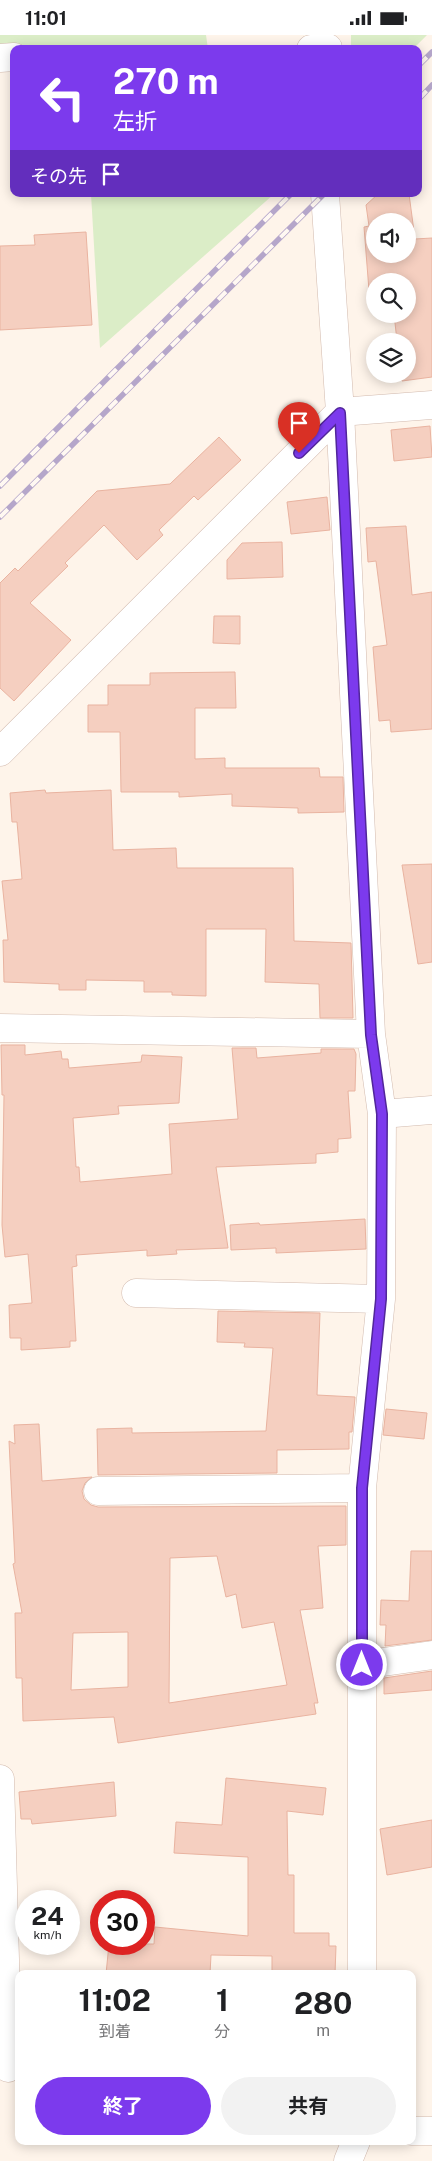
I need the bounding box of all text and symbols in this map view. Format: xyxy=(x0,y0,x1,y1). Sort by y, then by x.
text: 11:01 xyxy=(25,7,67,29)
text: 270 m xyxy=(113,61,219,102)
icon: left xyxy=(30,65,95,130)
text: 左折 xyxy=(113,108,157,134)
icon: arrive xyxy=(97,160,125,188)
text: その先 xyxy=(30,165,87,187)
map controls xyxy=(366,213,416,383)
button: sound xyxy=(366,213,416,263)
button: search xyxy=(366,273,416,323)
button: layers xyxy=(366,333,416,383)
pin xyxy=(278,402,320,453)
icon: arrive xyxy=(285,409,313,437)
position arrow xyxy=(335,1638,387,1690)
speed limit sign: 30 xyxy=(90,1890,155,1955)
text: 24 xyxy=(31,1901,64,1931)
text: km/h xyxy=(33,1928,62,1942)
text: 11:02 xyxy=(79,1982,151,2018)
text: 1 xyxy=(216,1982,229,2018)
text: 280 xyxy=(294,1985,352,2021)
text: m xyxy=(316,2021,330,2040)
text: 到着 xyxy=(99,2022,131,2041)
text: 分 xyxy=(214,2022,230,2041)
button: 終了 xyxy=(35,2077,211,2135)
button: 共有 xyxy=(221,2077,396,2135)

